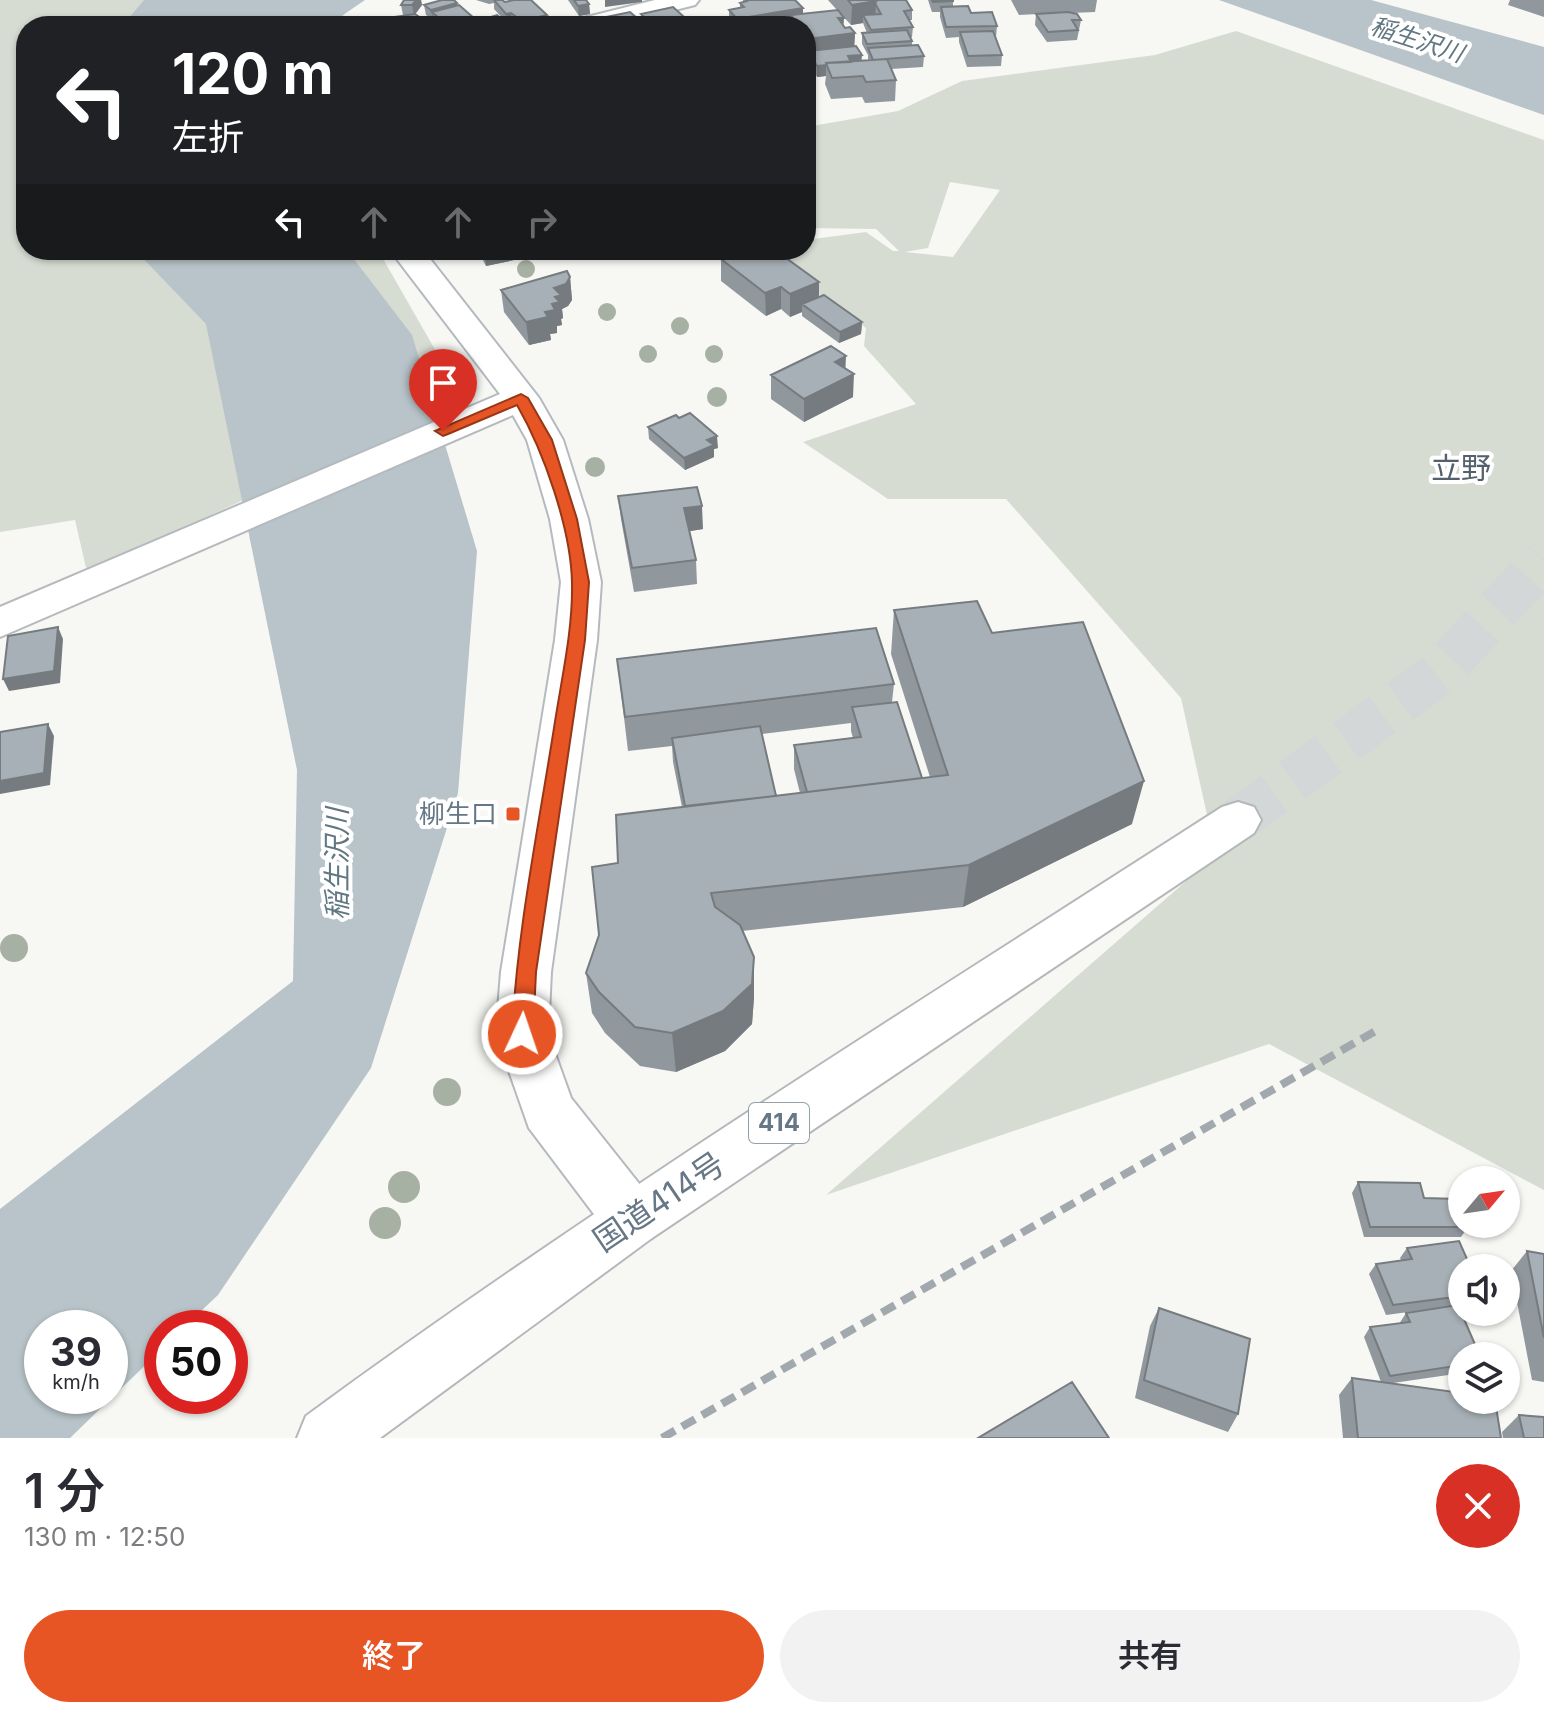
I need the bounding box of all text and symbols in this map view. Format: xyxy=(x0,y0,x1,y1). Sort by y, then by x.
water label: 稲生沢川 xyxy=(1367,11,1470,69)
text: 120 m xyxy=(172,40,334,108)
icon: left xyxy=(40,48,144,152)
text: 左折 xyxy=(172,115,244,159)
icon: left xyxy=(268,200,312,244)
icon: ahead xyxy=(352,200,396,244)
icon: ahead xyxy=(436,200,480,244)
icon: right xyxy=(520,200,564,244)
pin xyxy=(409,349,477,431)
icon: arrive xyxy=(421,361,465,405)
district label: 立野 xyxy=(1431,450,1491,486)
place label: 柳生口 xyxy=(419,798,497,829)
water label: 稲生沢川 xyxy=(320,805,354,920)
marker: 柳生口 xyxy=(504,805,522,823)
position arrow xyxy=(480,992,564,1076)
road number: 414 xyxy=(749,1103,809,1143)
street label: 国道414号 xyxy=(586,1144,732,1260)
north arrow xyxy=(1448,1166,1520,1238)
map controls xyxy=(1448,1166,1520,1414)
button: sound xyxy=(1448,1254,1520,1326)
speed limit sign: 50 xyxy=(144,1310,248,1414)
text: 39 xyxy=(50,1327,102,1376)
button: layers xyxy=(1448,1342,1520,1414)
text: km/h xyxy=(52,1370,100,1394)
text: 1 分 xyxy=(24,1461,104,1520)
button: close xyxy=(1436,1464,1520,1548)
text: 130 m · 12:50 xyxy=(24,1521,185,1552)
button: 終了 xyxy=(24,1610,764,1702)
button: 共有 xyxy=(780,1610,1520,1702)

